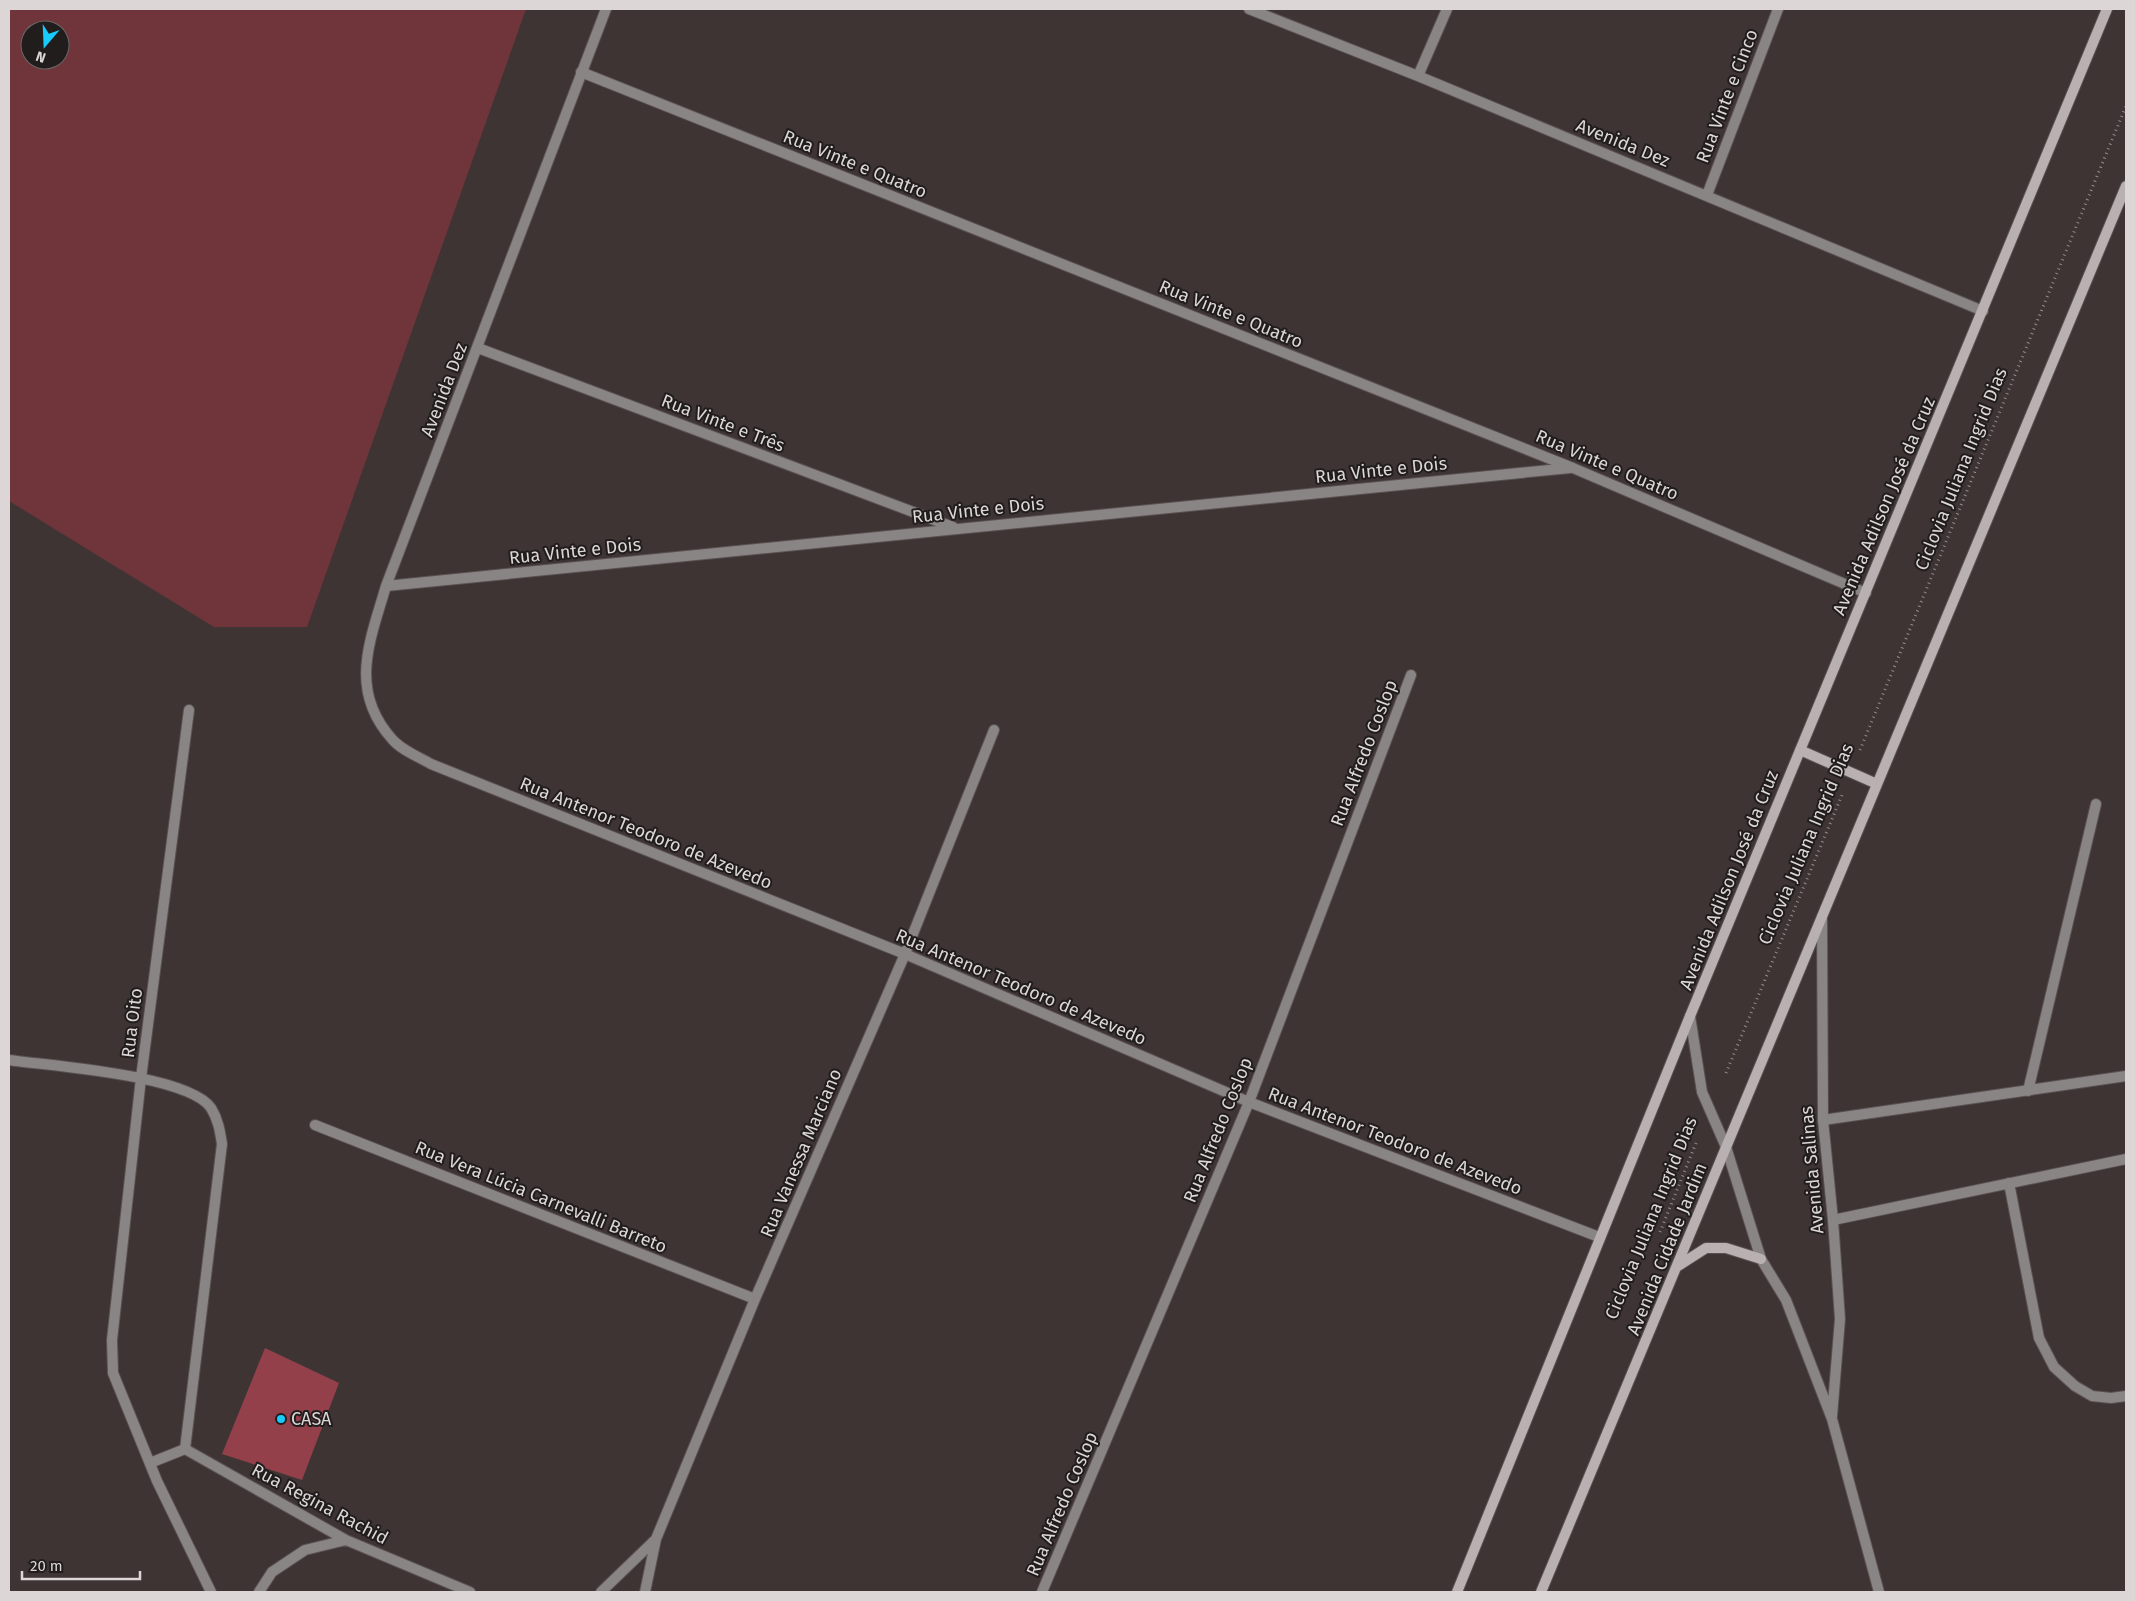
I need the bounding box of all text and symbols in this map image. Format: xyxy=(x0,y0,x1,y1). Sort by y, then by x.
north arrow xyxy=(20,20,70,70)
street label: Rua Vinte e Cinco xyxy=(1691,26,1763,166)
text: N xyxy=(34,47,48,66)
street label: Avenida Dez xyxy=(1573,114,1673,172)
street label: Rua Vinte e Quatro xyxy=(780,125,930,203)
street label: Rua Vinte e Quatro xyxy=(1156,275,1306,353)
street label: Avenida Dez xyxy=(416,340,472,440)
street label: Ciclovia Juliana Ingrid Dias xyxy=(1910,364,2012,574)
street label: Rua Vinte e Três xyxy=(658,389,788,457)
street label: Avenida Adilson José da Cruz xyxy=(1828,393,1940,618)
street label: Rua Vinte e Quatro xyxy=(1532,425,1682,505)
street label: Rua Vinte e Dois xyxy=(1314,452,1448,488)
street label: Rua Vinte e Dois xyxy=(911,492,1045,528)
street label: Rua Vinte e Dois xyxy=(508,533,642,569)
street label: Rua Alfredo Coslop xyxy=(1326,677,1402,829)
street label: Ciclovia Juliana Ingrid Dias xyxy=(1754,740,1858,948)
street label: Avenida Adilson José da Cruz xyxy=(1675,767,1783,993)
street label: Rua Antenor Teodoro de Azevedo xyxy=(517,772,775,894)
street label: Rua Antenor Teodoro de Azevedo xyxy=(892,924,1150,1050)
street label: Rua Oito xyxy=(117,987,147,1059)
street label: Rua Alfredo Coslop xyxy=(1179,1054,1257,1206)
street label: Rua Vanessa Marciano xyxy=(755,1065,847,1241)
street label: Rua Antenor Teodoro de Azevedo xyxy=(1265,1082,1525,1200)
street label: Avenida Salinas xyxy=(1795,1105,1829,1235)
street label: Ciclovia Juliana Ingrid Dias xyxy=(1600,1113,1702,1323)
street label: Rua Vera Lúcia Carnevalli Barreto xyxy=(412,1136,670,1258)
street label: Avenida Cidade Jardim xyxy=(1622,1160,1712,1338)
place label: CASA xyxy=(291,1408,332,1430)
marker: CASA xyxy=(275,1413,287,1425)
street label: Rua Alfredo Coslop xyxy=(1022,1428,1102,1580)
street label: Rua Regina Rachid xyxy=(248,1459,392,1549)
scale bar xyxy=(22,1548,140,1580)
text: 20 m xyxy=(30,1557,63,1575)

